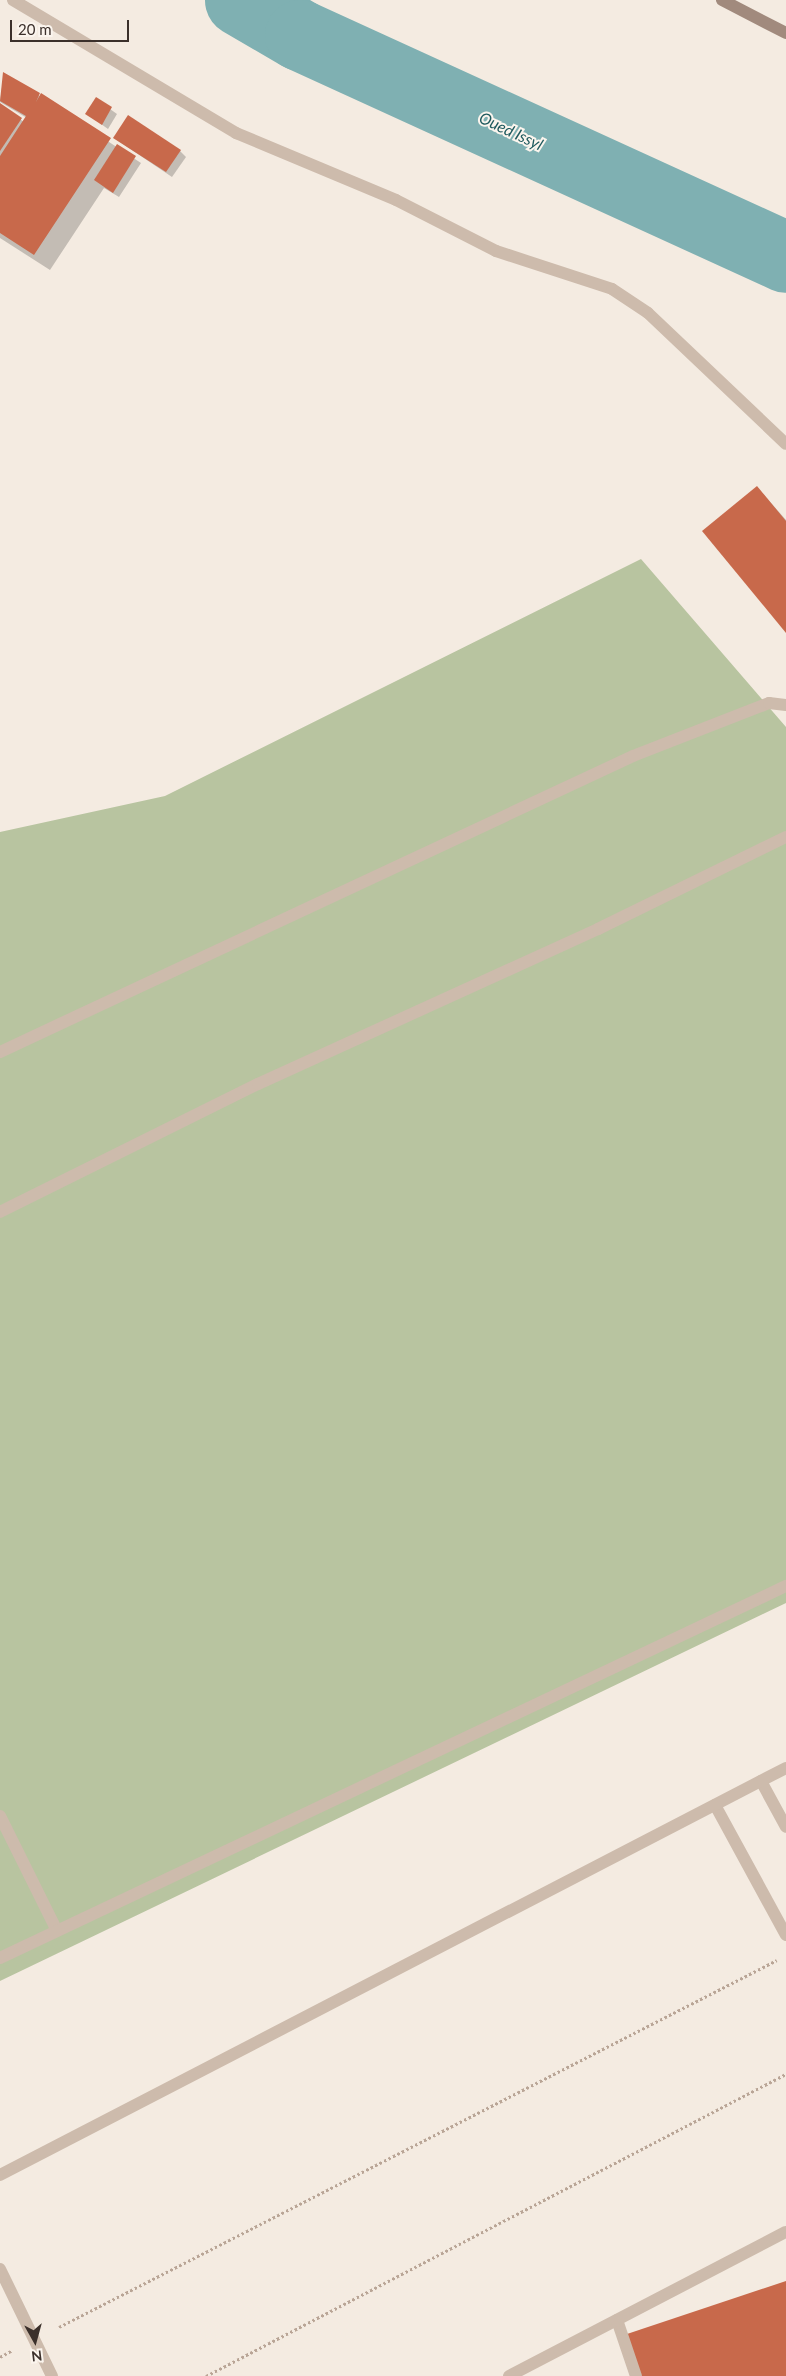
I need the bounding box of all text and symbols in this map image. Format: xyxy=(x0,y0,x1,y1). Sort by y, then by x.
scale bar xyxy=(12,10,131,42)
text: 20 m xyxy=(18,20,52,38)
water label: Oued Issyl xyxy=(476,108,546,154)
north arrow xyxy=(10,2316,60,2366)
text: N xyxy=(31,2347,43,2365)

